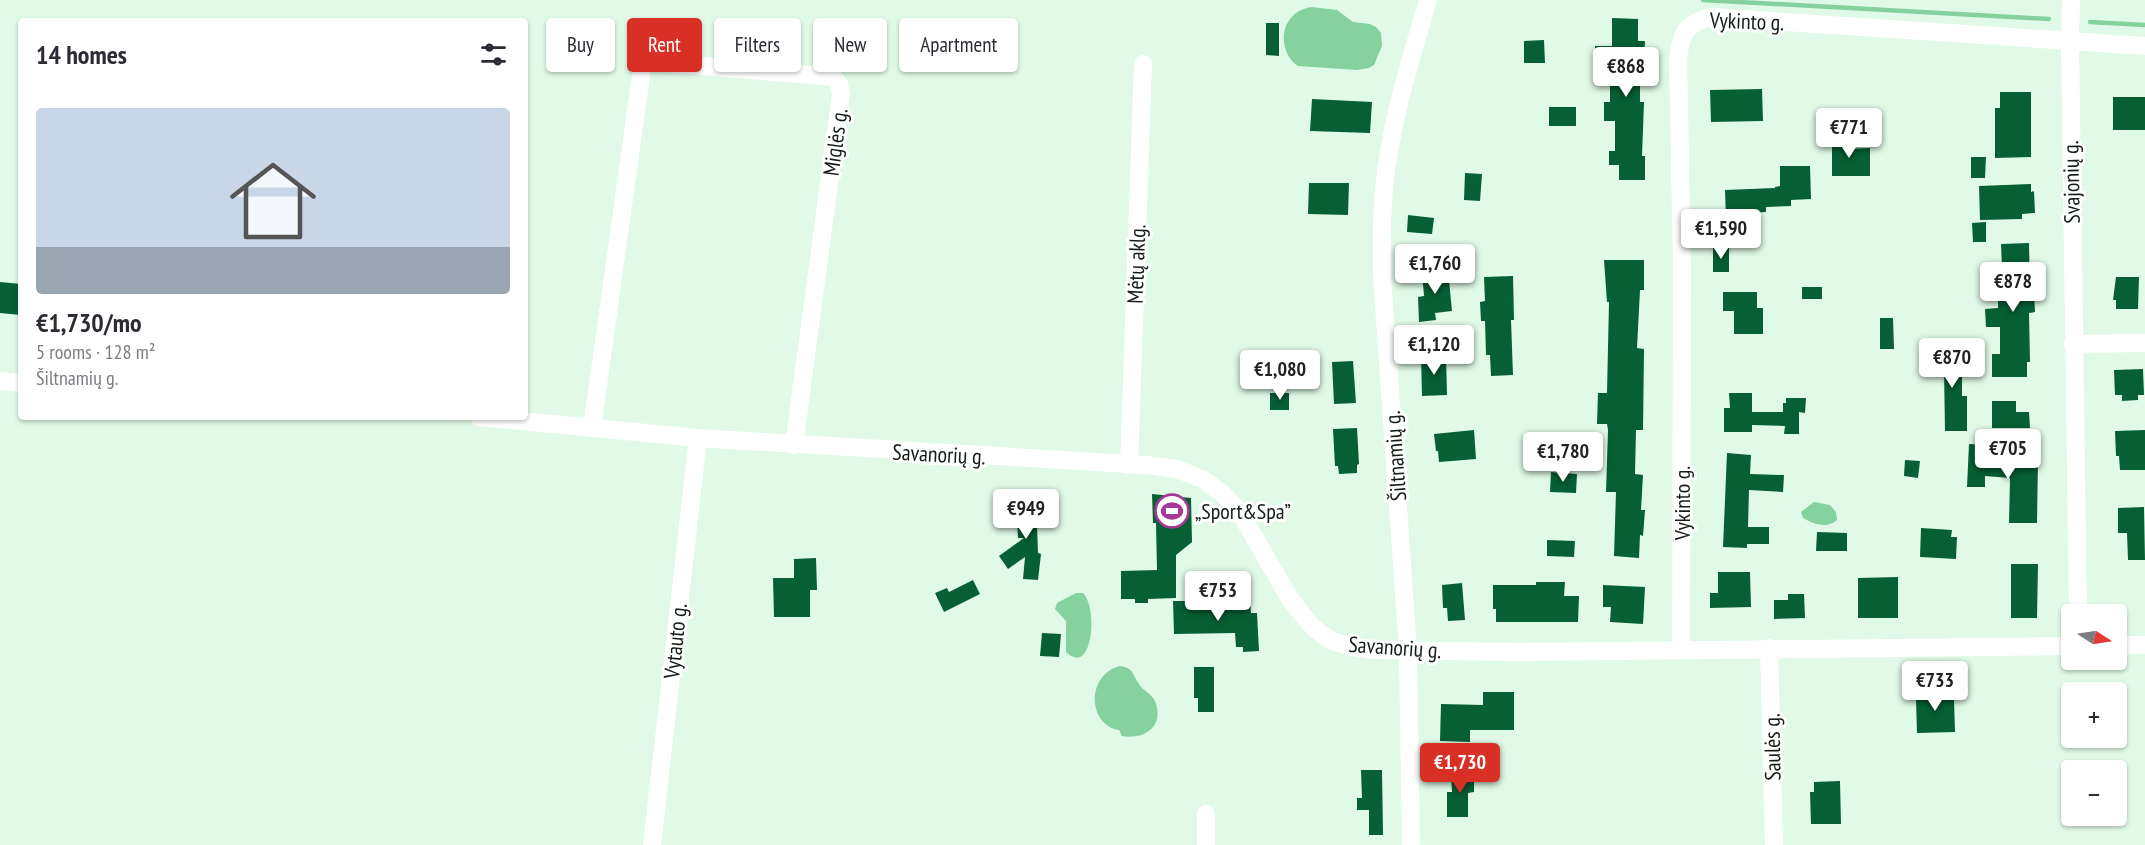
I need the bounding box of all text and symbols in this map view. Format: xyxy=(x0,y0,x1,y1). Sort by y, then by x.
street label: Vykinto g. xyxy=(1708,6,1785,36)
chip: Buy xyxy=(546,18,615,72)
chip: Rent xyxy=(627,18,702,72)
chip: Filters xyxy=(714,18,801,72)
chip: New xyxy=(813,18,887,72)
chip: Apartment xyxy=(899,18,1018,72)
text: 14 homes xyxy=(36,38,127,71)
icon: filters xyxy=(477,38,510,71)
pin: €868 xyxy=(1590,47,1662,98)
text: €868 xyxy=(1607,53,1645,79)
street label: Miglės g. xyxy=(816,106,854,178)
pin: €771 xyxy=(1813,108,1885,159)
text: €771 xyxy=(1830,114,1868,140)
street label: Svajonių g. xyxy=(2056,140,2086,224)
icon: home xyxy=(219,147,327,255)
pin: €1,590 xyxy=(1672,209,1770,260)
text: €1,590 xyxy=(1695,215,1747,241)
street label: Mėtų aklg. xyxy=(1121,224,1151,304)
pin: €1,760 xyxy=(1386,244,1484,295)
text: €1,760 xyxy=(1409,250,1461,276)
pin: €878 xyxy=(1977,262,2049,313)
text: €878 xyxy=(1994,268,2032,294)
text: €1,730/mo xyxy=(36,306,142,339)
pin: €1,120 xyxy=(1385,325,1483,376)
text: €1,120 xyxy=(1408,331,1460,357)
pin: €870 xyxy=(1916,338,1988,389)
text: 5 rooms · 128 m² xyxy=(36,339,155,365)
text: €870 xyxy=(1933,344,1971,370)
pin: €1,080 xyxy=(1231,350,1329,401)
text: €1,080 xyxy=(1254,356,1306,382)
text: Šiltnamių g. xyxy=(36,365,118,391)
street label: Šiltnamių g. xyxy=(1378,410,1412,502)
pin: €705 xyxy=(1972,429,2044,480)
pin: €1,780 xyxy=(1514,432,1612,483)
text: €705 xyxy=(1989,435,2027,461)
street label: Savanorių g. xyxy=(892,438,986,470)
text: €1,780 xyxy=(1537,438,1589,464)
street label: Vykinto g. xyxy=(1668,466,1696,541)
pin: €949 xyxy=(990,489,1062,540)
sports icon: „Sport&Spa” xyxy=(1154,493,1190,529)
text: €949 xyxy=(1007,495,1045,521)
place label: „Sport&Spa” xyxy=(1195,497,1291,525)
pin: €753 xyxy=(1182,571,1254,622)
text: €753 xyxy=(1199,577,1237,603)
street label: Vytauto g. xyxy=(657,602,693,681)
north arrow xyxy=(2061,604,2127,670)
map controls xyxy=(2061,604,2127,826)
street label: Savanorių g. xyxy=(1348,630,1443,664)
pin: €733 xyxy=(1899,661,1971,712)
text: €733 xyxy=(1916,667,1954,693)
button: + xyxy=(2061,682,2127,748)
street label: Saulės g. xyxy=(1757,713,1787,781)
pin: €1,730 xyxy=(1411,743,1509,794)
text: €1,730 xyxy=(1434,749,1486,775)
button: − xyxy=(2061,760,2127,826)

